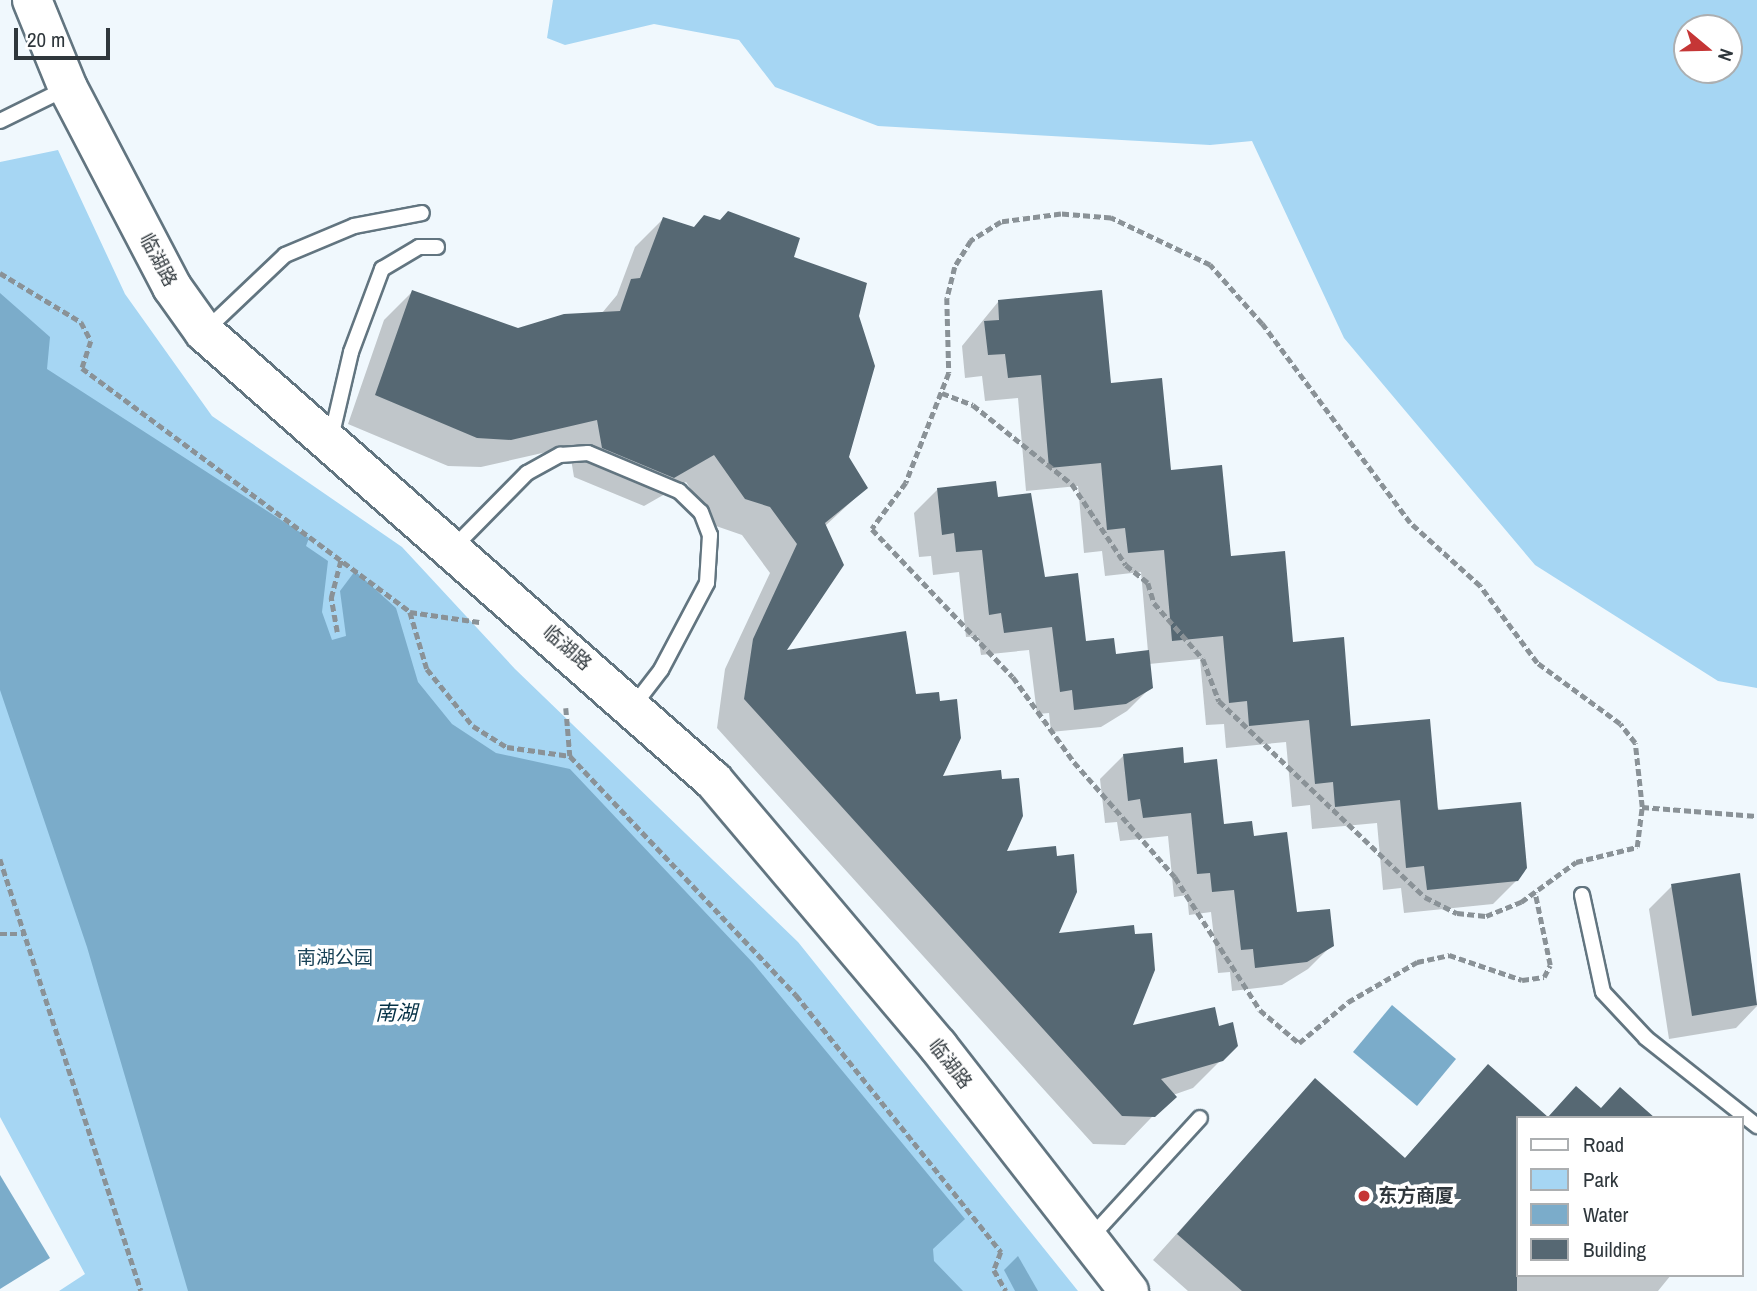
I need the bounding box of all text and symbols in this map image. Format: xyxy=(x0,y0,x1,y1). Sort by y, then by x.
scale bar xyxy=(18,14,114,58)
north arrow xyxy=(1673,14,1743,84)
text: 20 m xyxy=(27,25,65,54)
text: N xyxy=(1712,46,1740,65)
street label: 临湖路 xyxy=(135,229,181,291)
street label: 临湖路 xyxy=(538,621,596,675)
park label: 南湖公园 xyxy=(297,947,373,969)
water label: 南湖 xyxy=(375,1000,417,1026)
street label: 临湖路 xyxy=(923,1035,977,1093)
legend xyxy=(1516,1116,1743,1277)
text: Road xyxy=(1583,1130,1624,1159)
text: Park xyxy=(1583,1165,1618,1194)
place label: 东方商厦 xyxy=(1378,1185,1454,1207)
marker: 东方商厦 xyxy=(1356,1188,1372,1204)
text: Water xyxy=(1583,1200,1628,1229)
text: Building xyxy=(1583,1235,1646,1264)

